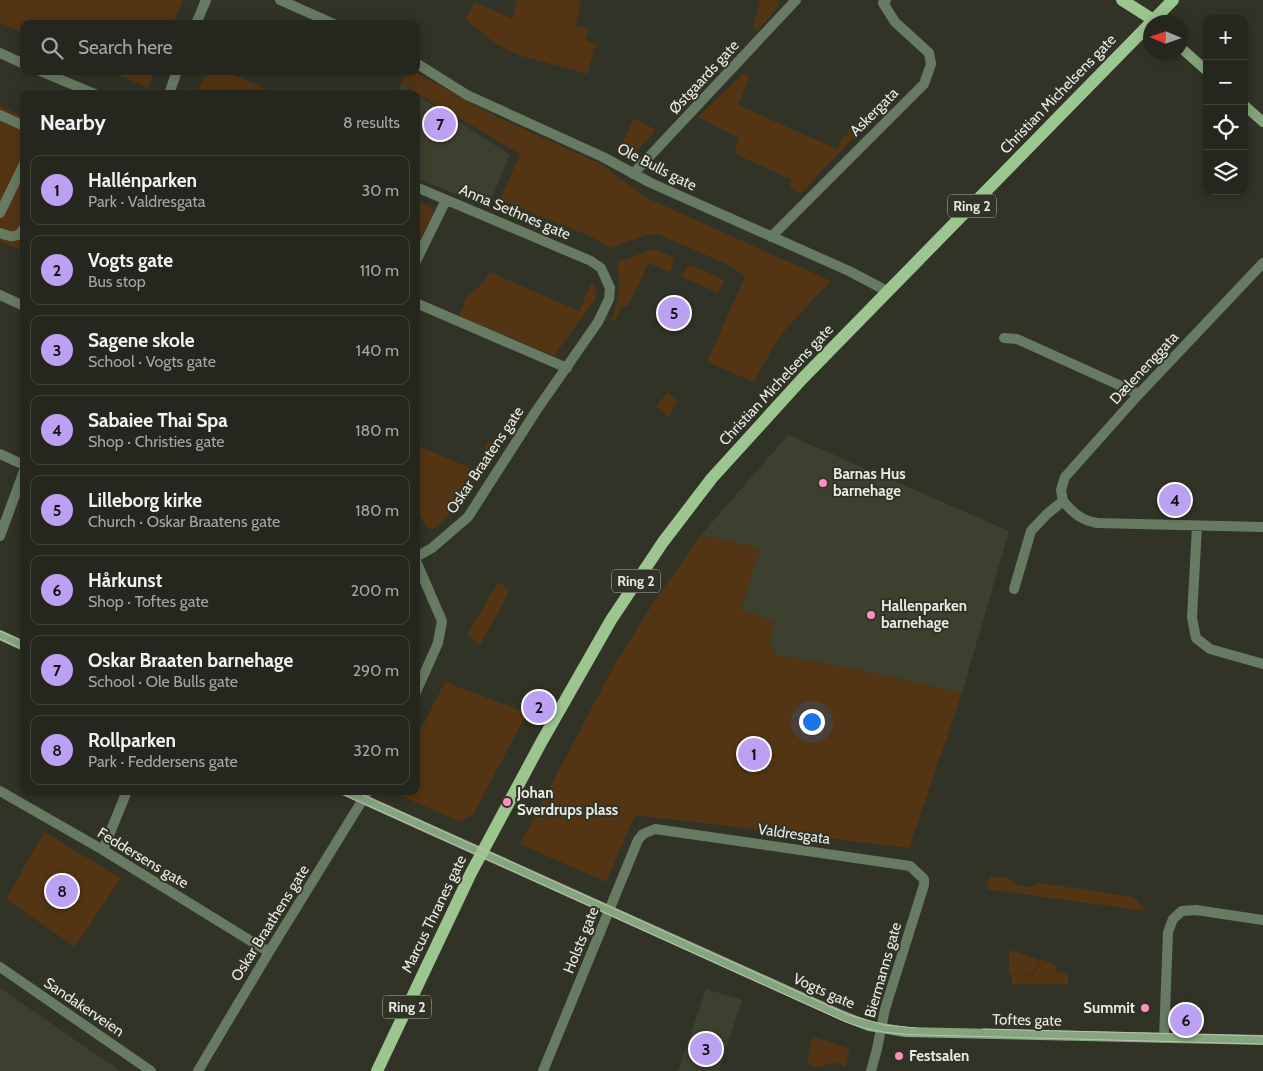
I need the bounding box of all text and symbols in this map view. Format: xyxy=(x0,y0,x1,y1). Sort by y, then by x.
north arrow xyxy=(1143,15,1188,60)
map controls xyxy=(1203,15,1248,195)
button: + xyxy=(1203,15,1248,60)
search box xyxy=(20,20,420,75)
street label: Christian Michelsens gate xyxy=(996,30,1120,157)
icon: search xyxy=(38,34,66,62)
text: Search here xyxy=(78,36,172,59)
street label: Østgaards gate xyxy=(665,36,743,118)
button: − xyxy=(1203,60,1248,105)
street label: Askergata xyxy=(846,84,902,140)
pin: 7 xyxy=(424,105,456,143)
button: locate xyxy=(1203,105,1248,150)
text: Nearby xyxy=(40,110,106,135)
text: 8 results xyxy=(343,113,400,132)
street label: Ole Bulls gate xyxy=(614,139,700,195)
button: layers xyxy=(1203,150,1248,195)
text: Hallénparken xyxy=(88,169,197,192)
street label: Anna Sethnes gate xyxy=(457,180,574,244)
text: 1 xyxy=(54,181,60,200)
text: 30 m xyxy=(362,181,399,200)
text: Park · Valdresgata xyxy=(88,192,205,211)
road number: Ring 2 xyxy=(948,195,996,218)
text: Vogts gate xyxy=(88,249,173,272)
text: 2 xyxy=(53,261,61,280)
text: 110 m xyxy=(360,261,399,280)
text: Bus stop xyxy=(88,272,146,291)
pin: 5 xyxy=(658,294,690,332)
street label: Christian Michelsens gate xyxy=(715,320,837,449)
street label: Dælenenggata xyxy=(1106,328,1183,408)
text: Sagene skole xyxy=(88,329,195,352)
text: 3 xyxy=(53,341,61,360)
text: 140 m xyxy=(356,341,399,360)
text: School · Vogts gate xyxy=(88,352,216,371)
street label: Oskar Braatens gate xyxy=(443,403,528,517)
text: Sabaiee Thai Spa xyxy=(88,409,228,432)
text: 4 xyxy=(52,421,62,440)
text: 180 m xyxy=(355,421,399,440)
text: Shop · Christies gate xyxy=(88,432,224,451)
place label: Barnas Hus barnehage xyxy=(833,465,906,500)
marker: Barnas Hus barnehage xyxy=(817,477,829,489)
pin: 4 xyxy=(1159,481,1191,519)
text: Lilleborg kirke xyxy=(88,489,202,512)
text: 5 xyxy=(53,501,61,520)
text: 180 m xyxy=(355,501,399,520)
text: Church · Oskar Braatens gate xyxy=(88,512,280,531)
text: Hårkunst xyxy=(88,569,162,592)
road number: Ring 2 xyxy=(612,570,660,592)
text: 6 xyxy=(53,581,62,600)
text: 200 m xyxy=(351,581,399,600)
text: Shop · Toftes gate xyxy=(88,592,209,611)
place label: Hallenparken barnehage xyxy=(881,597,967,632)
marker: Hallenparken barnehage xyxy=(865,609,877,621)
text: Oskar Braaten barnehage xyxy=(88,649,293,672)
text: 7 xyxy=(53,661,61,680)
text: 290 m xyxy=(353,661,399,680)
text: School · Ole Bulls gate xyxy=(88,672,238,691)
pin: 2 xyxy=(523,688,555,726)
your location xyxy=(799,709,825,735)
text: Rollparken xyxy=(88,729,176,752)
pin: 1 xyxy=(738,735,770,773)
text: 8 xyxy=(52,741,62,760)
text: 320 m xyxy=(353,741,399,760)
text: Park · Feddersens gate xyxy=(88,752,238,771)
place label: Johan Sverdrups plass xyxy=(516,784,618,819)
marker: Johan Sverdrups plass xyxy=(501,796,513,808)
street label: Valdresgata xyxy=(757,820,832,848)
street label: Feddersens gate xyxy=(94,824,192,892)
street label: Marcus Thranes gate xyxy=(398,852,470,976)
street label: Oskar Braathens gate xyxy=(227,861,313,984)
pin: 8 xyxy=(46,872,78,910)
street label: Holsts gate xyxy=(560,904,603,976)
street label: Biermanns gate xyxy=(861,920,905,1020)
street label: Vogts gate xyxy=(790,969,858,1013)
street label: Sandakerveien xyxy=(40,974,128,1040)
road number: Ring 2 xyxy=(383,996,431,1019)
place label: Summit xyxy=(1083,999,1135,1017)
pin: 6 xyxy=(1170,1001,1202,1039)
marker: Summit xyxy=(1139,1002,1151,1014)
street label: Toftes gate xyxy=(992,1010,1062,1030)
pin: 3 xyxy=(690,1030,722,1068)
place label: Festsalen xyxy=(909,1047,969,1065)
marker: Festsalen xyxy=(893,1050,905,1062)

